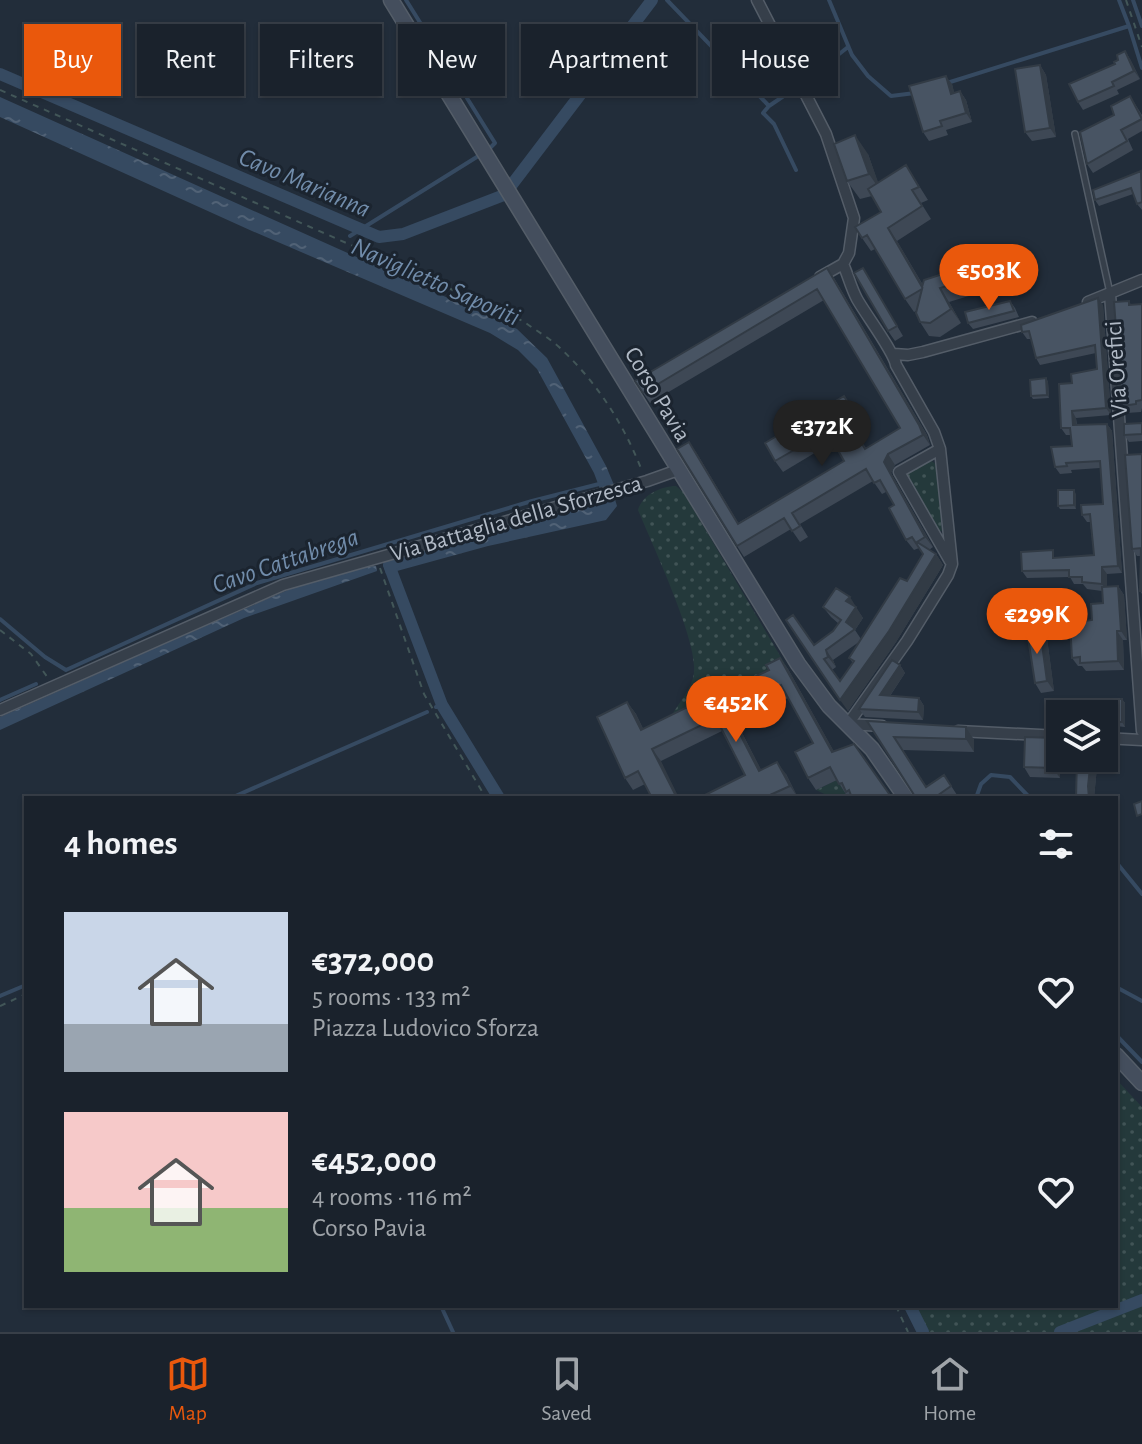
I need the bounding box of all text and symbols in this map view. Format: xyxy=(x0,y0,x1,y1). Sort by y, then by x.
chip: Buy xyxy=(24,24,121,96)
chip: Rent xyxy=(137,24,244,96)
chip: Filters xyxy=(260,24,382,96)
chip: New xyxy=(398,24,505,96)
chip: Apartment xyxy=(521,24,696,96)
chip: House xyxy=(712,24,838,96)
water label: Cavo Marianna xyxy=(235,144,374,222)
water label: Naviglietto Saporiti xyxy=(347,233,524,331)
pin: €503K xyxy=(933,244,1045,312)
text: €503K xyxy=(957,257,1021,283)
street label: Via Orefici xyxy=(1102,320,1132,418)
street label: Corso Pavia xyxy=(620,343,695,446)
pin: €372K xyxy=(766,400,878,468)
text: €372K xyxy=(791,413,853,439)
street label: Via Battaglia della Sforzesca xyxy=(388,471,645,566)
water label: Cavo Cattabrega xyxy=(209,524,362,598)
pin: €299K xyxy=(981,588,1093,656)
text: €299K xyxy=(1005,601,1069,627)
pin: €452K xyxy=(680,676,792,744)
text: €452K xyxy=(704,689,768,715)
map controls xyxy=(1046,700,1118,772)
button: layers xyxy=(1046,700,1118,772)
icon: filters xyxy=(1034,822,1078,866)
text: 4 homes xyxy=(64,827,178,861)
icon: home xyxy=(128,944,224,1040)
text: €372,000 xyxy=(312,944,434,978)
icon: heart xyxy=(1034,970,1078,1014)
text: 5 rooms · 133 m² xyxy=(312,984,470,1010)
text: Piazza Ludovico Sforza xyxy=(312,1015,539,1041)
icon: home xyxy=(128,1144,224,1240)
text: €452,000 xyxy=(312,1144,437,1178)
icon: heart xyxy=(1034,1170,1078,1214)
text: 4 rooms · 116 m² xyxy=(312,1184,472,1210)
text: Corso Pavia xyxy=(312,1215,426,1241)
tab: Map xyxy=(166,1352,210,1426)
tab: Saved xyxy=(541,1352,592,1426)
tab: Home xyxy=(923,1352,976,1426)

